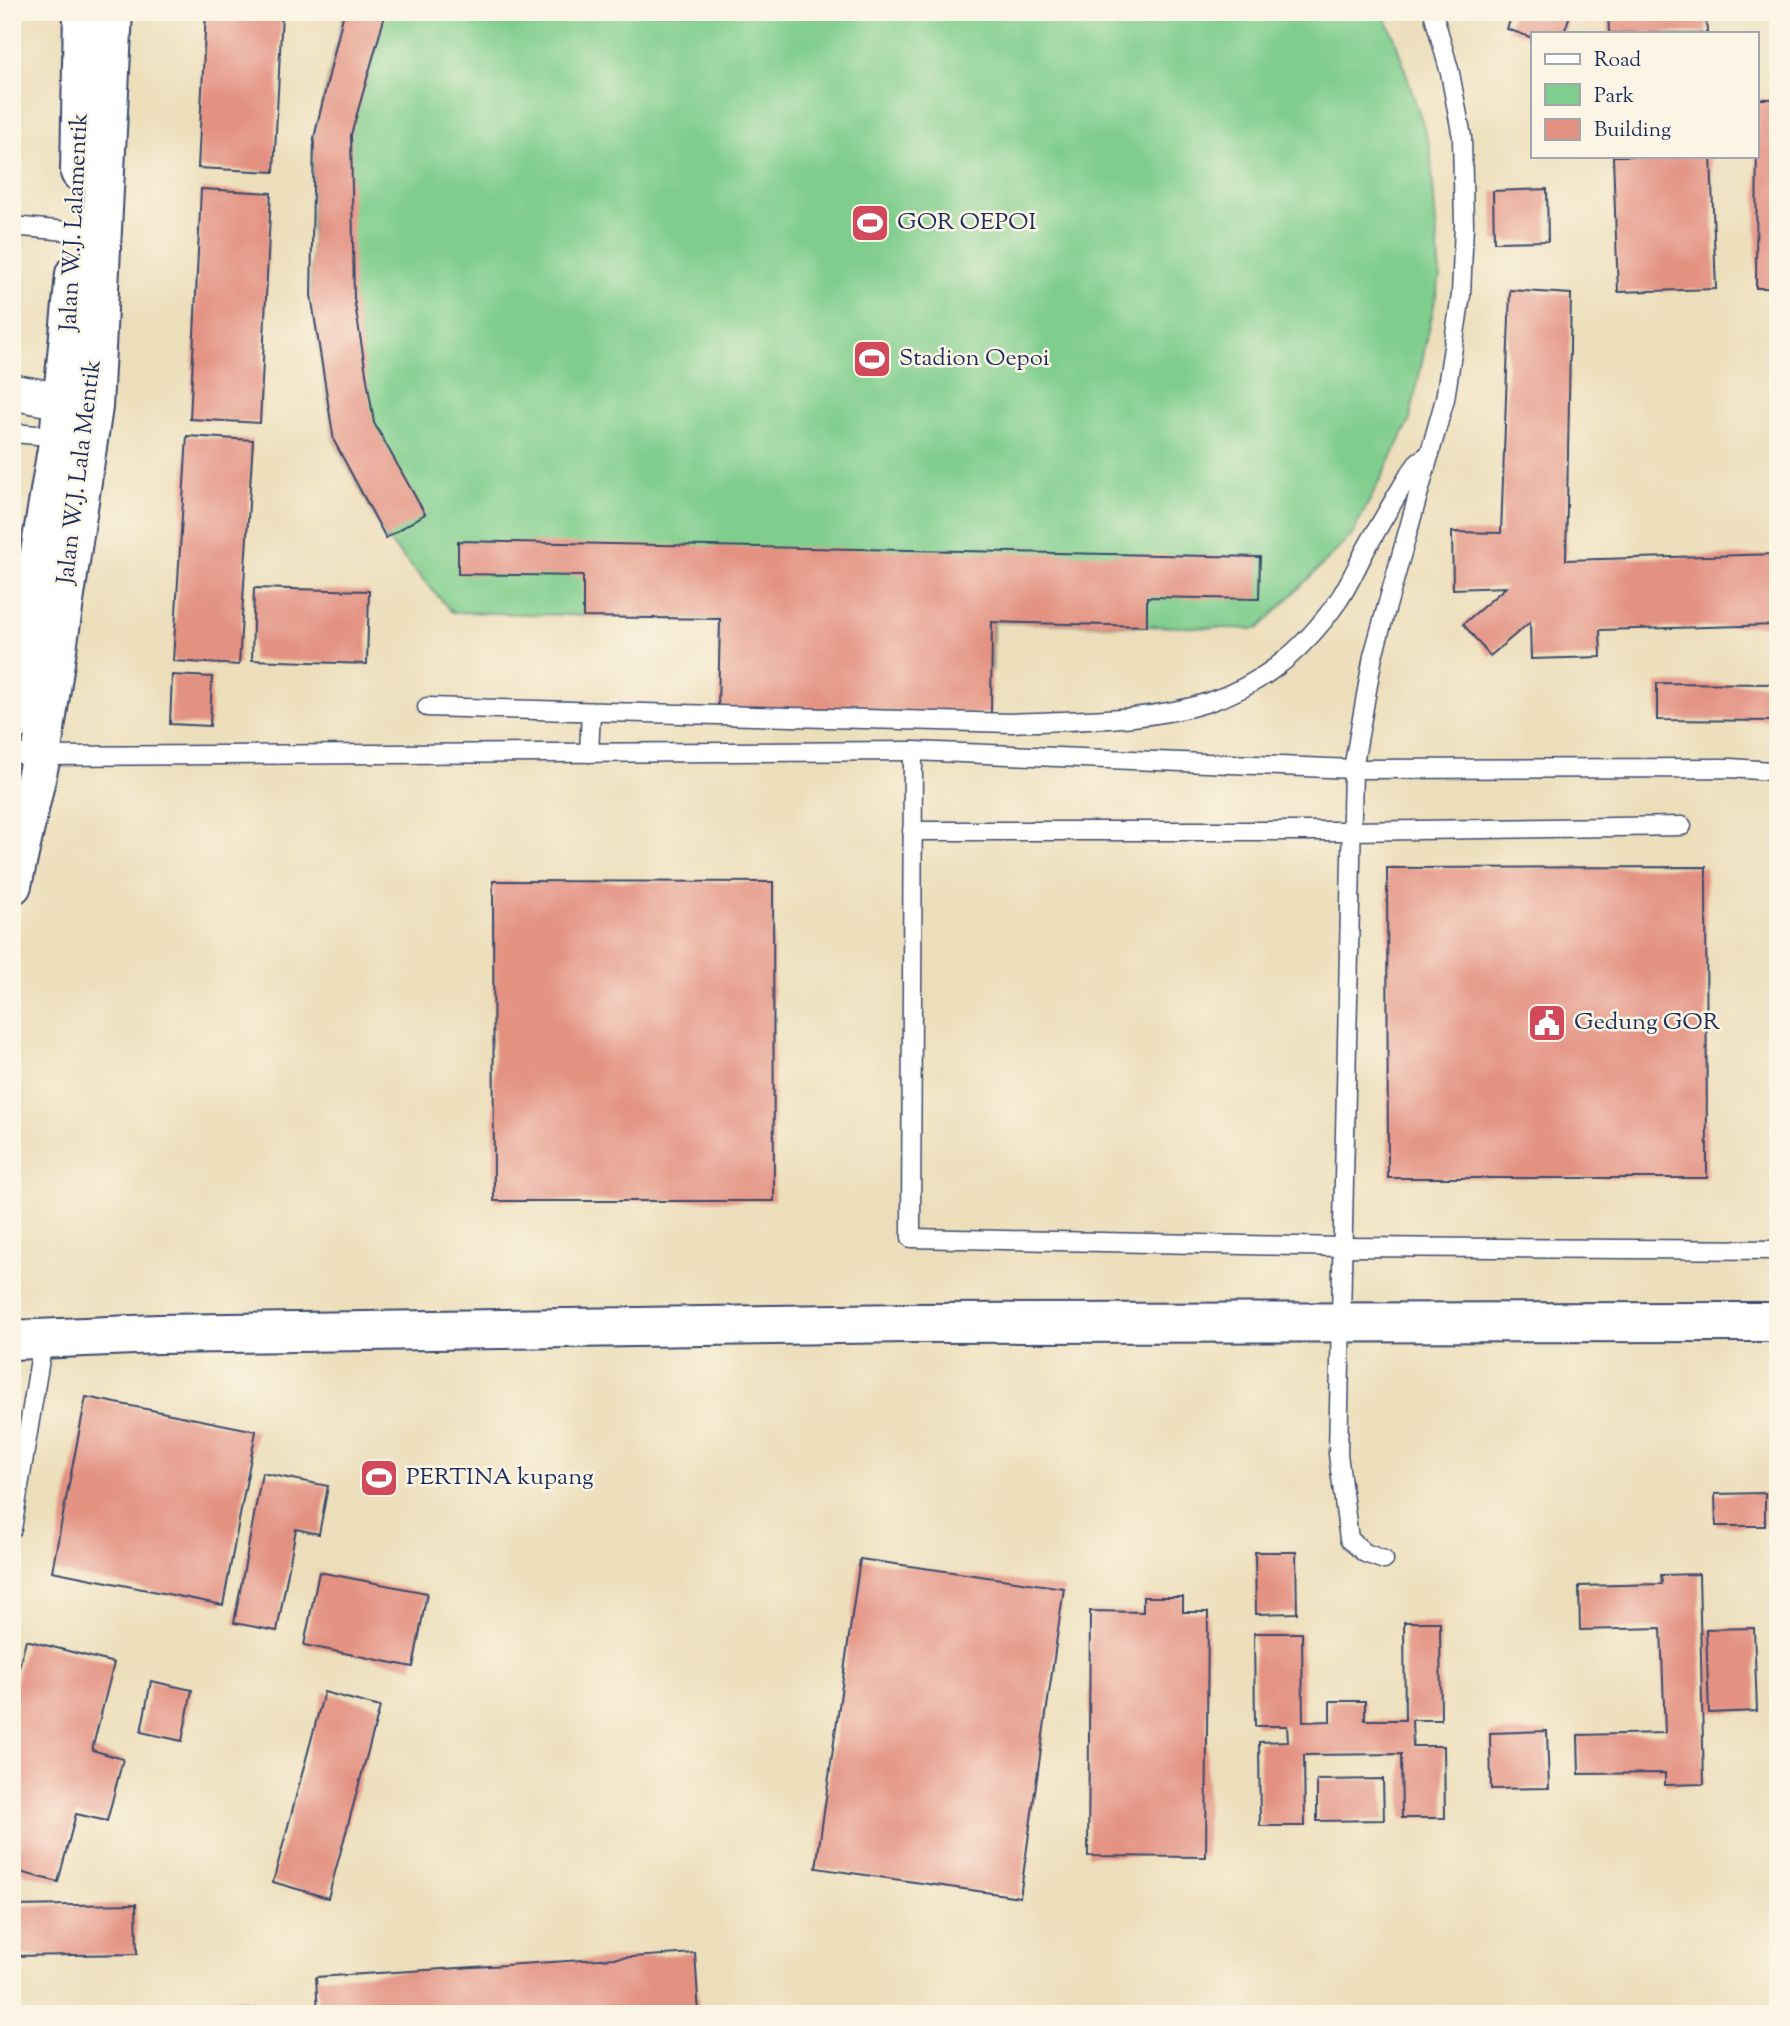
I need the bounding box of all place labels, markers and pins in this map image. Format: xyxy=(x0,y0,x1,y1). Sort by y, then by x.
sports icon: GOR OEPOI xyxy=(849,202,891,244)
place label: GOR OEPOI xyxy=(897,206,1036,240)
sports icon: Stadion Oepoi xyxy=(851,338,893,380)
place label: Stadion Oepoi xyxy=(899,342,1050,376)
public building icon: Gedung GOR xyxy=(1526,1002,1568,1044)
place label: Gedung GOR xyxy=(1574,1006,1721,1040)
sports icon: PERTINA kupang xyxy=(358,1457,400,1499)
place label: PERTINA kupang xyxy=(406,1461,594,1495)

